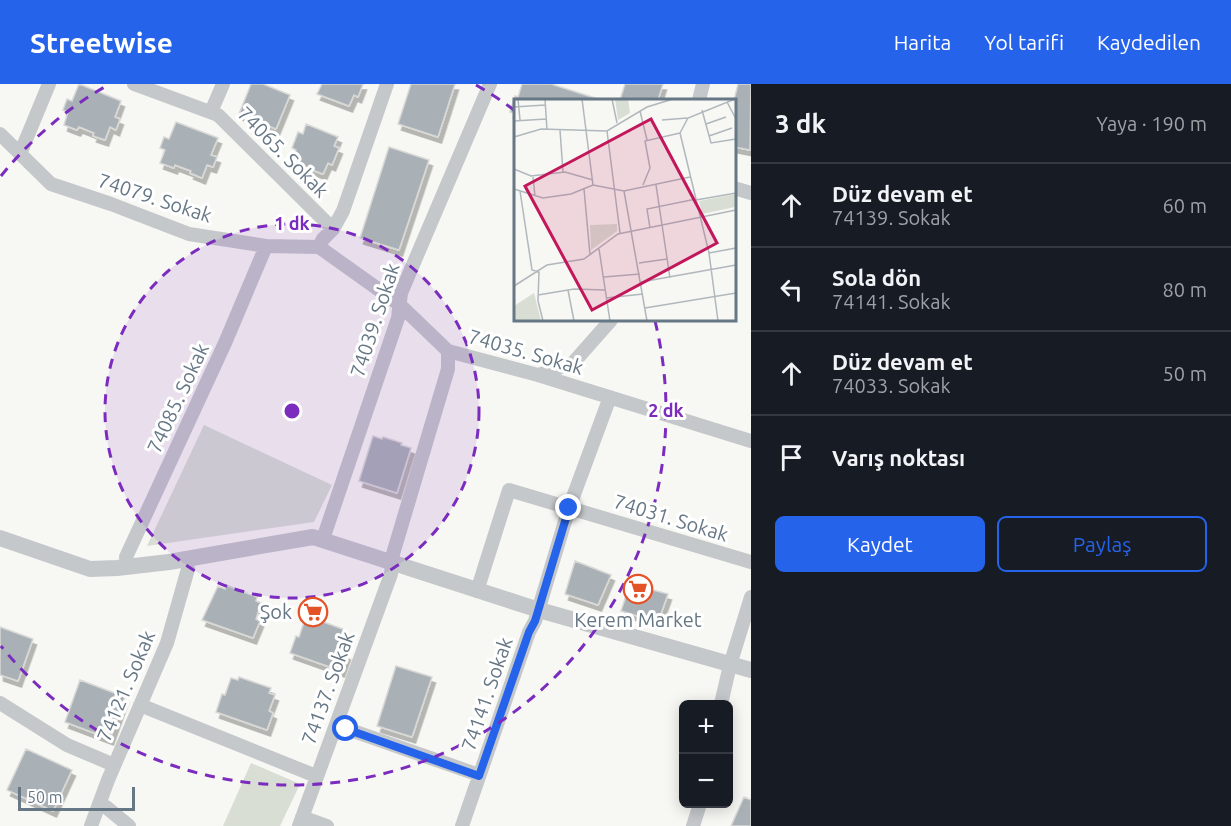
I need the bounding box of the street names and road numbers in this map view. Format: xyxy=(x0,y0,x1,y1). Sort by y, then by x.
street label: 74065. Sokak xyxy=(233,102,333,202)
street label: 74079. Sokak xyxy=(95,168,215,227)
street label: 74039. Sokak xyxy=(345,260,404,380)
street label: 74035. Sokak xyxy=(466,324,586,379)
street label: 74085. Sokak xyxy=(142,339,213,456)
street label: 74031. Sokak xyxy=(611,489,731,546)
street label: 74121. Sokak xyxy=(92,627,159,745)
street label: 74137. Sokak xyxy=(296,628,359,747)
street label: 74141. Sokak xyxy=(456,634,517,754)

